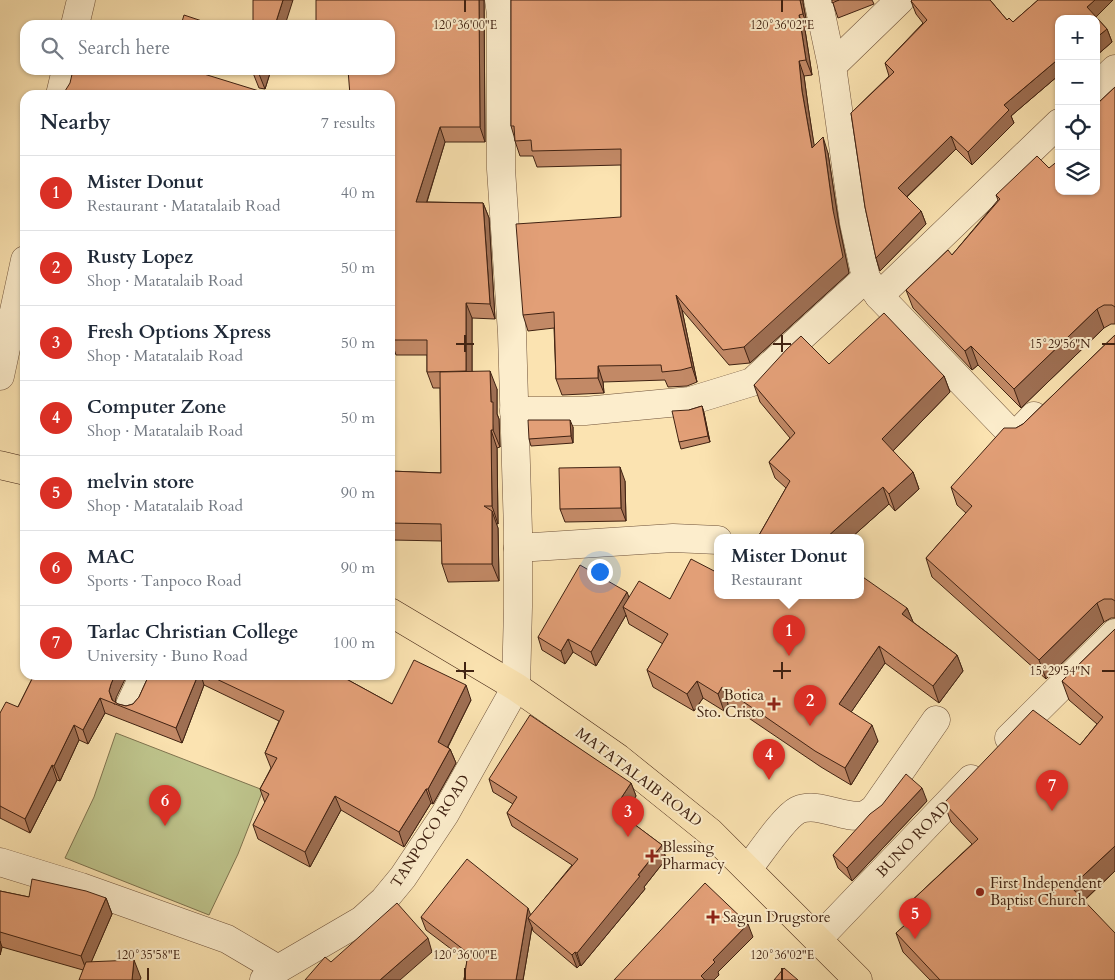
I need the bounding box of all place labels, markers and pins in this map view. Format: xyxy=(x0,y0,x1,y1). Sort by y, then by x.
pin: 1 xyxy=(773,615,805,656)
place label: Botica Sto. Cristo xyxy=(697,685,765,722)
pin: 2 xyxy=(794,685,826,726)
marker: Botica Sto. Cristo xyxy=(768,698,780,710)
pin: 4 xyxy=(753,739,785,780)
pin: 7 xyxy=(1036,770,1068,811)
pin: 6 xyxy=(149,785,181,826)
pin: 3 xyxy=(612,796,644,837)
place label: Blessing Pharmacy xyxy=(662,837,725,874)
marker: Blessing Pharmacy xyxy=(646,850,658,862)
place label: First Independent Baptist Church xyxy=(990,873,1102,910)
marker: First Independent Baptist Church xyxy=(974,886,986,898)
pin: 5 xyxy=(899,898,931,939)
place label: Sagun Drugstore xyxy=(723,907,831,927)
marker: Sagun Drugstore xyxy=(707,911,719,923)

